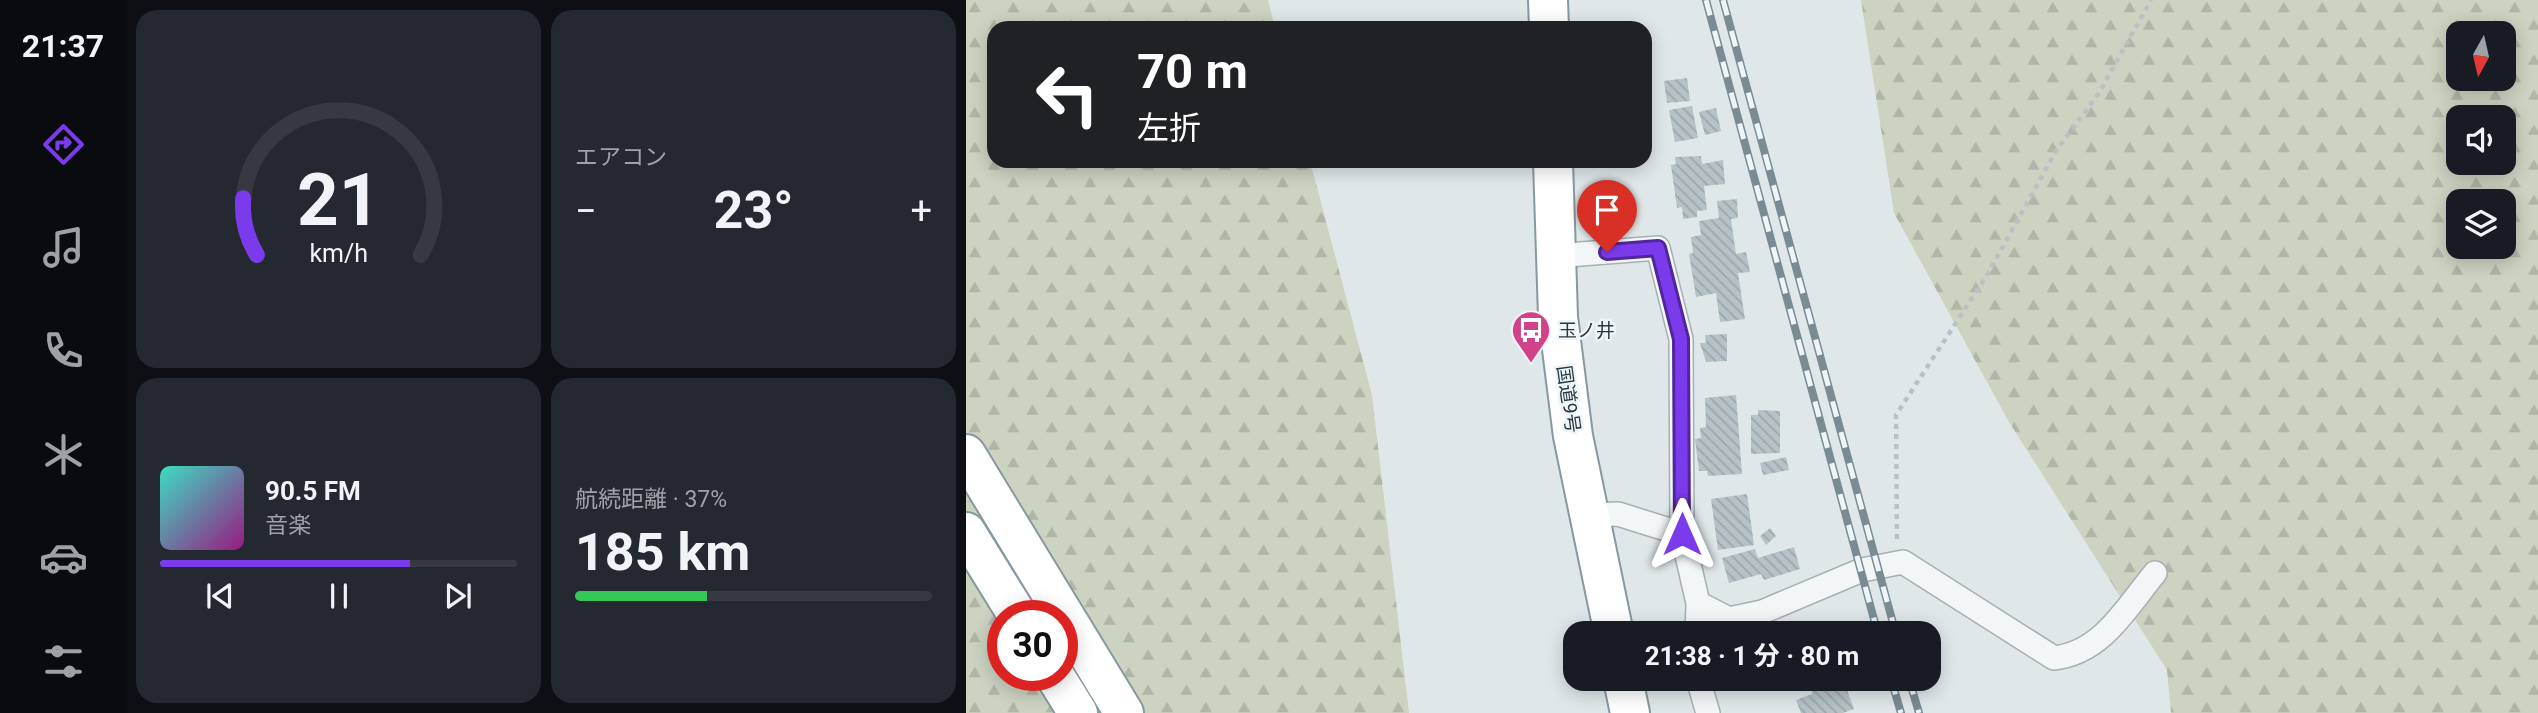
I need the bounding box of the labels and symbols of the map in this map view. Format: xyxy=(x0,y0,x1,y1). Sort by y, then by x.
north arrow xyxy=(2446,21,2516,91)
pin xyxy=(1577,180,1637,252)
bus stop icon: 玉ノ井 xyxy=(1510,309,1552,364)
place label: 玉ノ井 xyxy=(1558,319,1615,342)
street label: 国道9号 xyxy=(1552,364,1585,434)
position arrow xyxy=(1645,497,1719,571)
speed limit sign: 30 xyxy=(987,600,1078,691)

